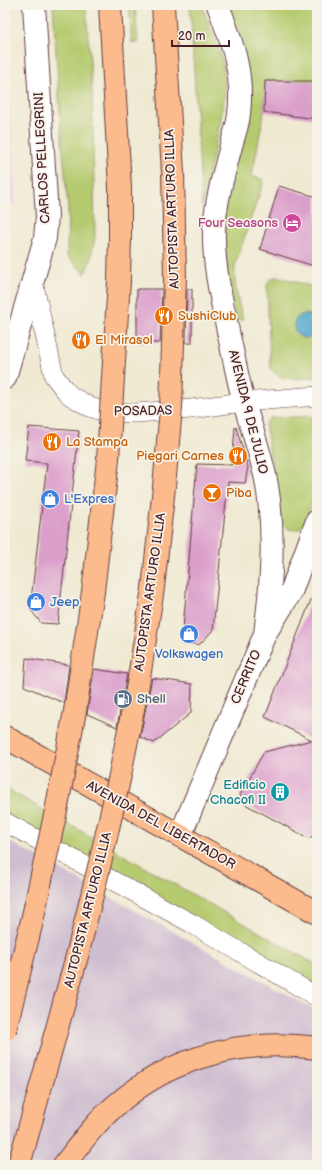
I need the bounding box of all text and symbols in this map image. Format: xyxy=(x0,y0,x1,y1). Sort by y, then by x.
scale bar xyxy=(172,22,229,48)
text: 20 m xyxy=(178,29,205,44)
street label: CARLOS PELLEGRINI xyxy=(31,92,53,224)
street label: AUTOPISTA ARTURO ILLIA xyxy=(161,129,183,289)
hotel icon: Four Seasons xyxy=(281,212,303,234)
place label: Four Seasons xyxy=(198,215,279,231)
restaurant icon: SushiClub xyxy=(153,305,175,327)
place label: SushiClub xyxy=(178,308,236,324)
restaurant icon: El Mirasol xyxy=(70,329,92,351)
place label: El Mirasol xyxy=(95,332,153,348)
street label: AVENIDA 9 DE JULIO xyxy=(225,348,271,476)
street label: POSADAS xyxy=(113,402,173,420)
restaurant icon: La Stampa xyxy=(41,431,63,453)
place label: La Stampa xyxy=(66,434,128,450)
restaurant icon: Piegari Carnes xyxy=(227,445,249,467)
place label: Piegari Carnes xyxy=(136,448,225,464)
bar icon: Piba xyxy=(201,482,223,504)
place label: Piba xyxy=(226,485,252,501)
shop icon: L'Expres xyxy=(39,488,61,510)
place label: L'Expres xyxy=(64,491,115,507)
street label: AUTOPISTA ARTURO ILLIA xyxy=(131,512,169,672)
shop icon: Jeep xyxy=(25,591,47,613)
place label: Jeep xyxy=(50,594,79,610)
shop icon: Volkswagen xyxy=(178,623,200,645)
place label: Volkswagen xyxy=(155,646,223,662)
street label: CERRITO xyxy=(227,647,265,706)
fuel station icon: Shell xyxy=(112,688,134,710)
place label: Shell xyxy=(137,691,166,707)
street label: AVENIDA DEL LIBERTADOR xyxy=(84,777,238,873)
place label: Edificio Chacofi II xyxy=(210,777,266,808)
building icon: Edificio Chacofi II xyxy=(269,781,291,803)
street label: AUTOPISTA ARTURO ILLIA xyxy=(61,830,115,990)

